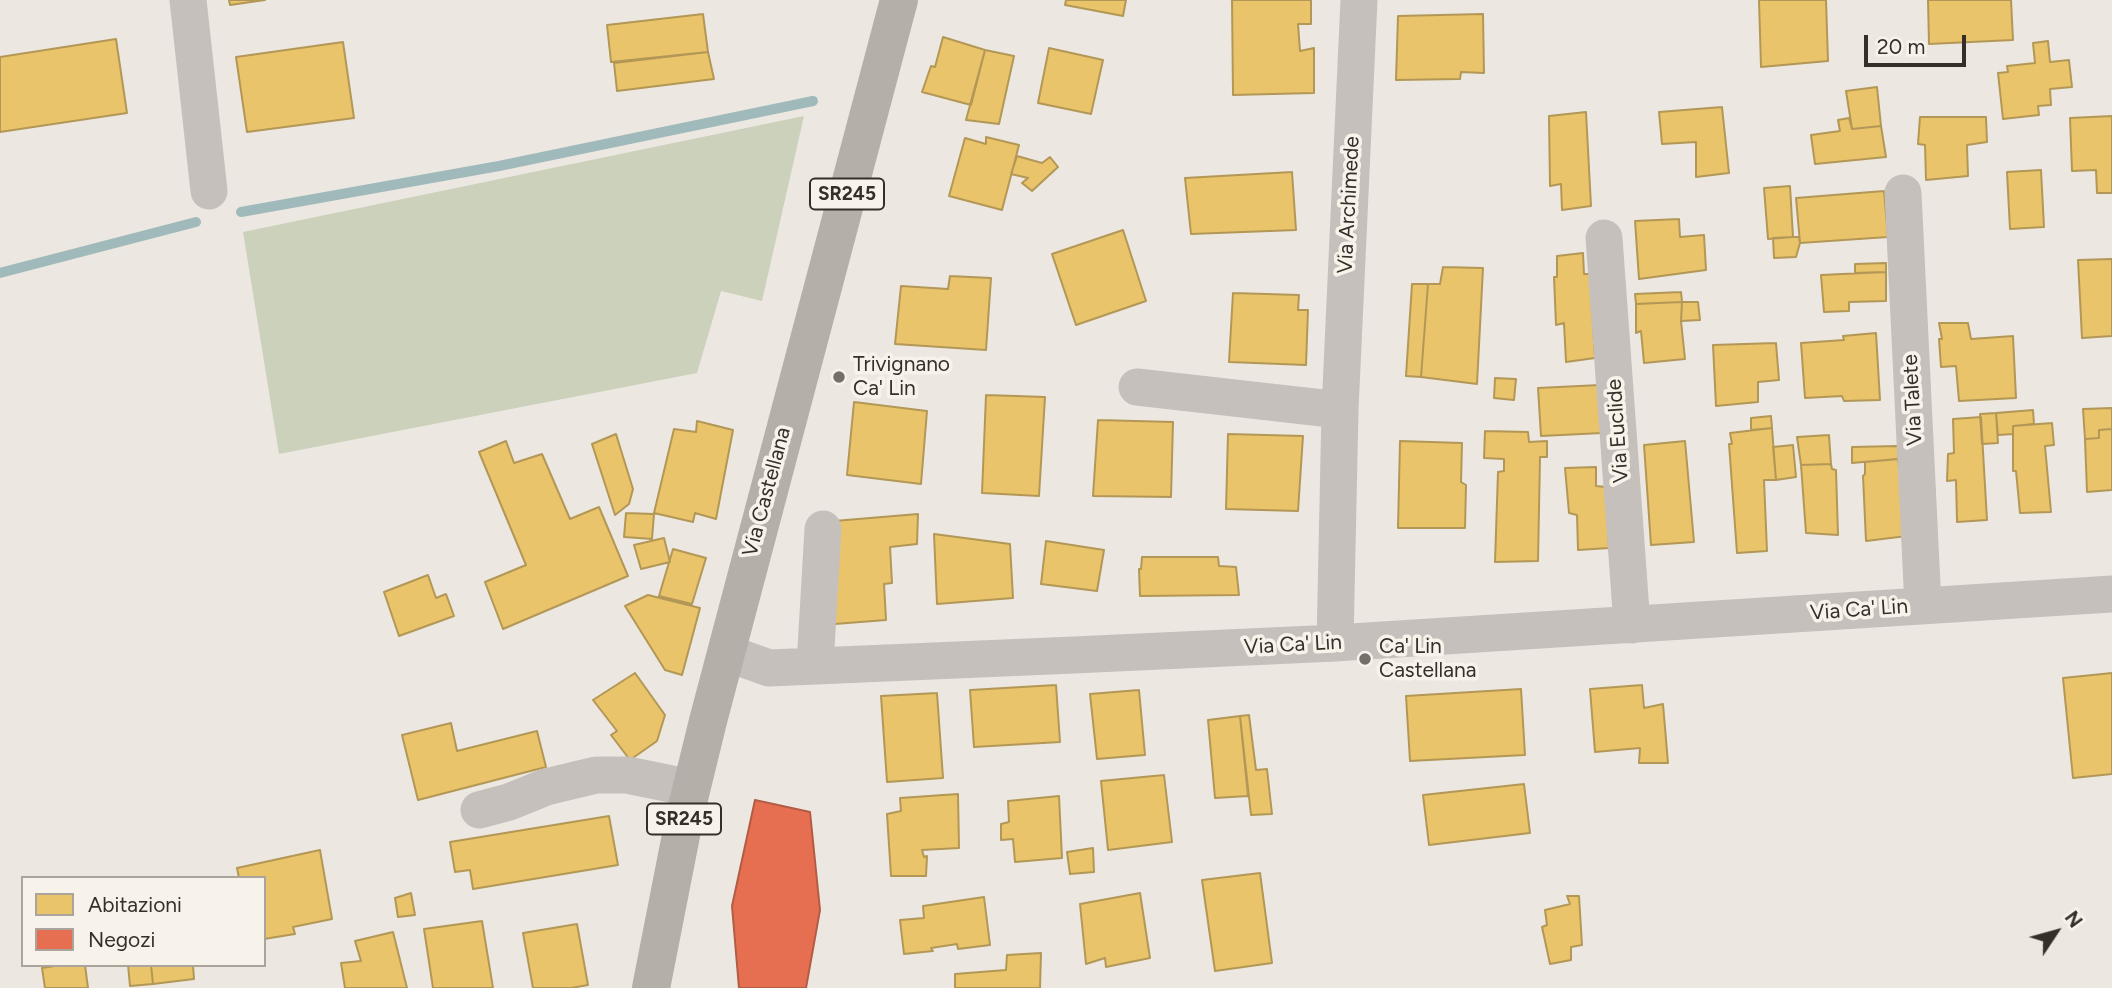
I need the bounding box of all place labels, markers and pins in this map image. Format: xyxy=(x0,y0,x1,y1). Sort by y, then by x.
place label: Trivignano Ca' Lin xyxy=(853,352,950,402)
marker: Trivignano Ca' Lin xyxy=(831,369,847,385)
place label: Ca' Lin Castellana xyxy=(1379,634,1476,684)
marker: Ca' Lin Castellana xyxy=(1357,651,1373,667)

